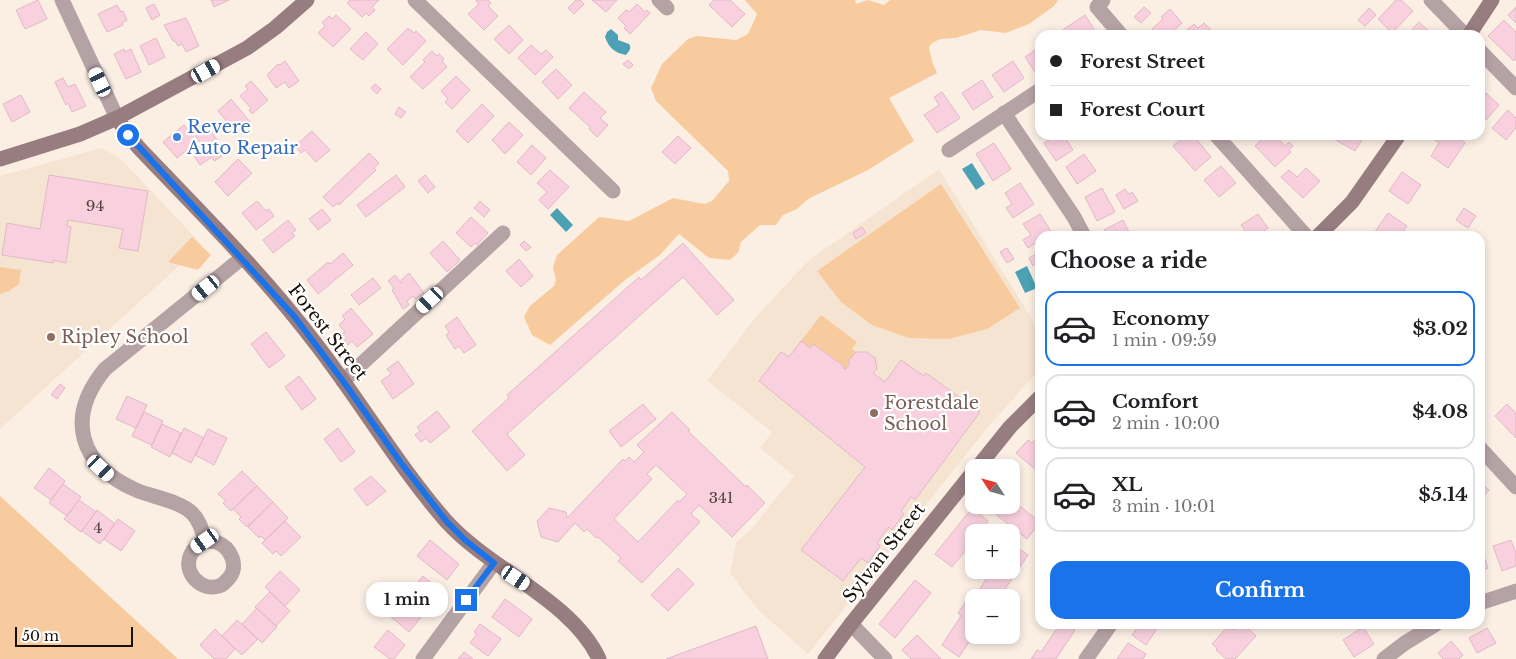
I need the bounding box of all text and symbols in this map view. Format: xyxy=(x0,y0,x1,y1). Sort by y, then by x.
text: Forest Street xyxy=(1080,50,1205,73)
car xyxy=(189,57,222,85)
car xyxy=(86,65,113,99)
text: Forest Court xyxy=(1080,98,1205,121)
place label: Revere Auto Repair xyxy=(186,116,298,159)
route start xyxy=(117,124,139,146)
marker: Revere Auto Repair xyxy=(171,131,183,143)
house number: 94 xyxy=(86,196,104,215)
text: Choose a ride xyxy=(1050,247,1207,274)
car xyxy=(189,273,222,303)
street label: Forest Street xyxy=(284,279,373,385)
car xyxy=(413,284,446,316)
icon: car xyxy=(1052,306,1097,351)
text: Economy xyxy=(1112,307,1209,330)
text: $3.02 xyxy=(1412,317,1468,340)
place label: Ripley School xyxy=(61,326,189,348)
text: 1 min · 09:59 xyxy=(1112,330,1217,350)
marker: Ripley School xyxy=(45,331,57,343)
icon: car xyxy=(1052,389,1097,434)
text: Comfort xyxy=(1112,390,1199,413)
place label: Forestdale School xyxy=(884,392,979,435)
text: $4.08 xyxy=(1412,400,1468,423)
marker: Forestdale School xyxy=(868,407,880,419)
text: 2 min · 10:00 xyxy=(1112,413,1220,433)
car xyxy=(84,452,117,484)
north arrow xyxy=(965,459,1020,514)
map controls xyxy=(965,459,1020,644)
icon: car xyxy=(1052,472,1097,517)
text: XL xyxy=(1112,473,1142,496)
text: $5.14 xyxy=(1419,483,1468,506)
house number: 341 xyxy=(709,488,733,507)
text: 3 min · 10:01 xyxy=(1112,496,1216,516)
street label: Sylvan Street xyxy=(838,498,930,607)
house number: 4 xyxy=(94,518,102,537)
button: + xyxy=(965,524,1020,579)
car xyxy=(188,526,221,556)
button: Confirm xyxy=(1050,561,1470,619)
car xyxy=(499,563,532,593)
callout: 1 min xyxy=(366,582,448,618)
text: 1 min xyxy=(384,589,430,609)
route end xyxy=(455,589,477,611)
button: − xyxy=(965,589,1020,644)
scale bar xyxy=(15,624,132,647)
text: 50 m xyxy=(22,627,59,645)

